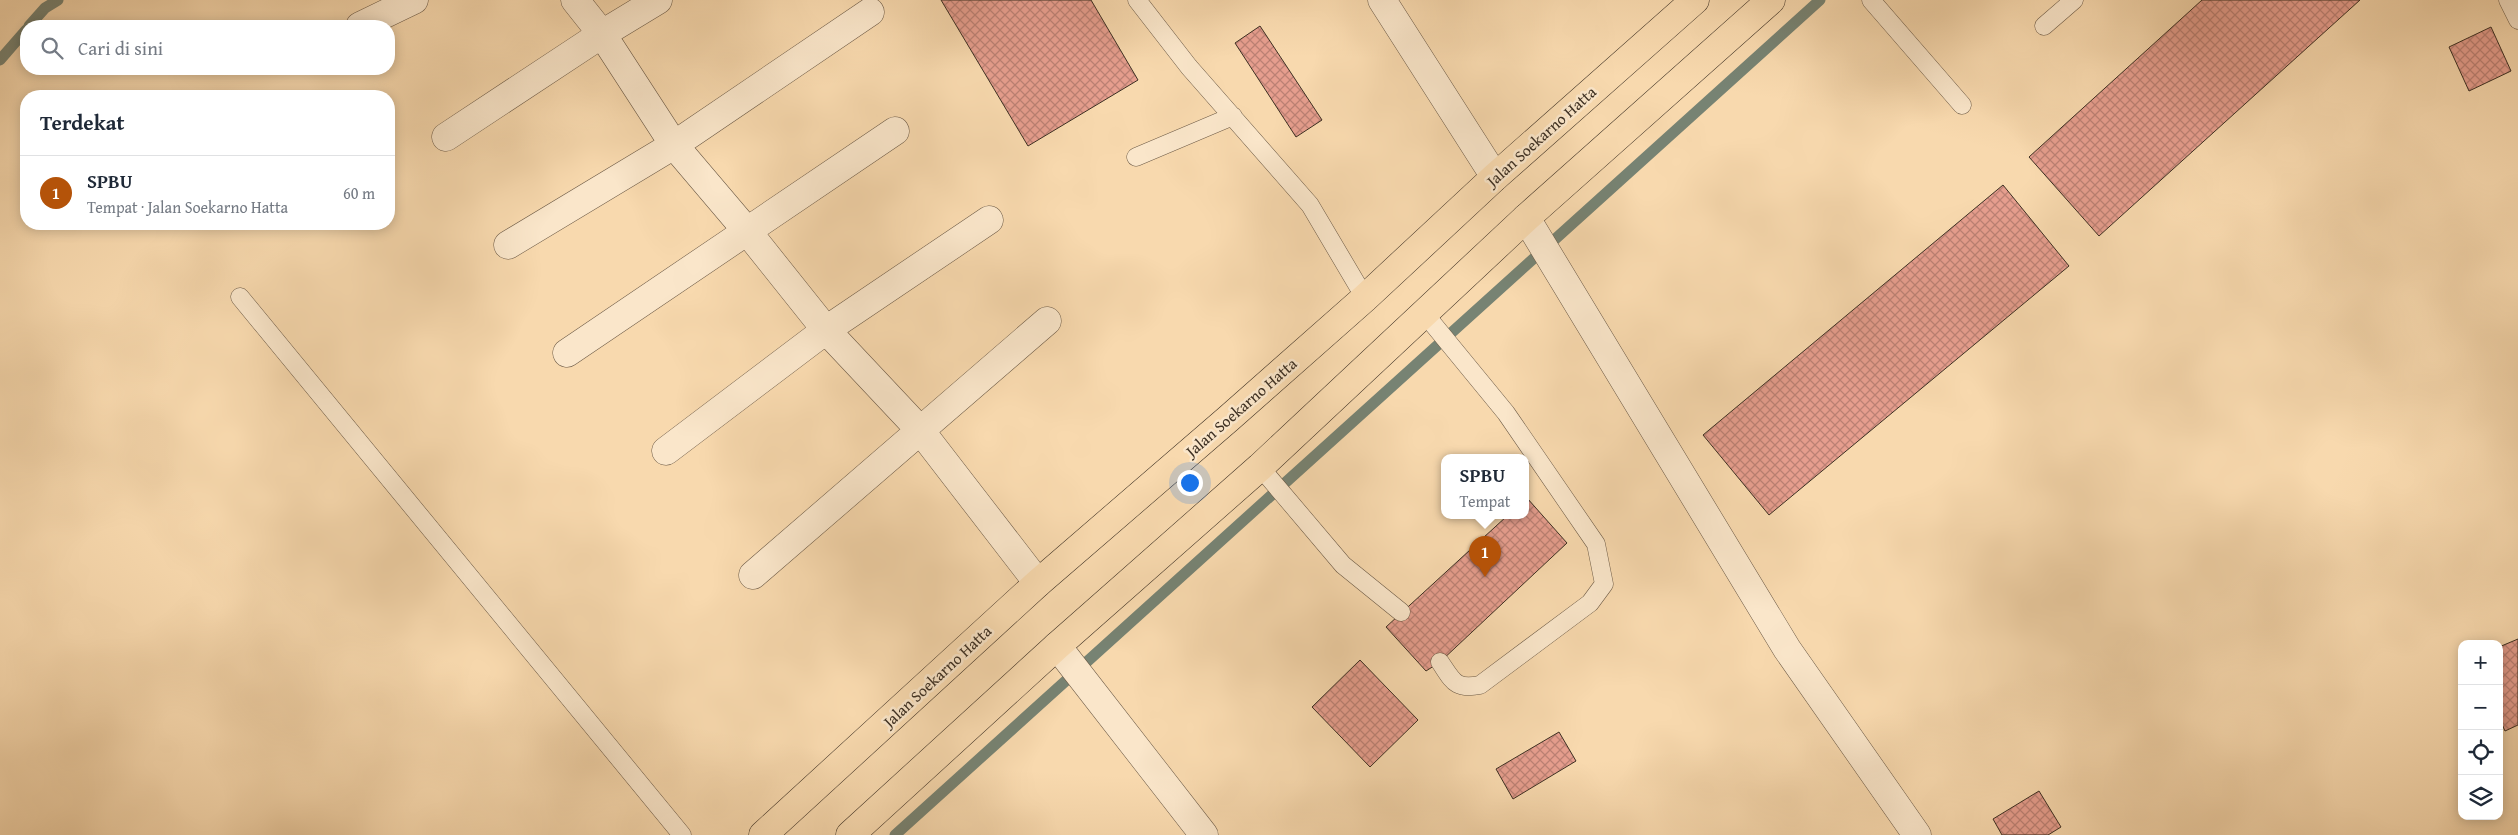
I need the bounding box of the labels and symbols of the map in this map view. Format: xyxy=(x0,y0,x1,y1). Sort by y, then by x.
street label: Jalan Soekarno Hatta xyxy=(1479,80,1602,193)
street label: Jalan Soekarno Hatta xyxy=(1179,352,1302,464)
your location xyxy=(1177,470,1203,496)
pin: 1 xyxy=(1469,536,1501,577)
street label: Jalan Soekarno Hatta xyxy=(876,619,997,734)

